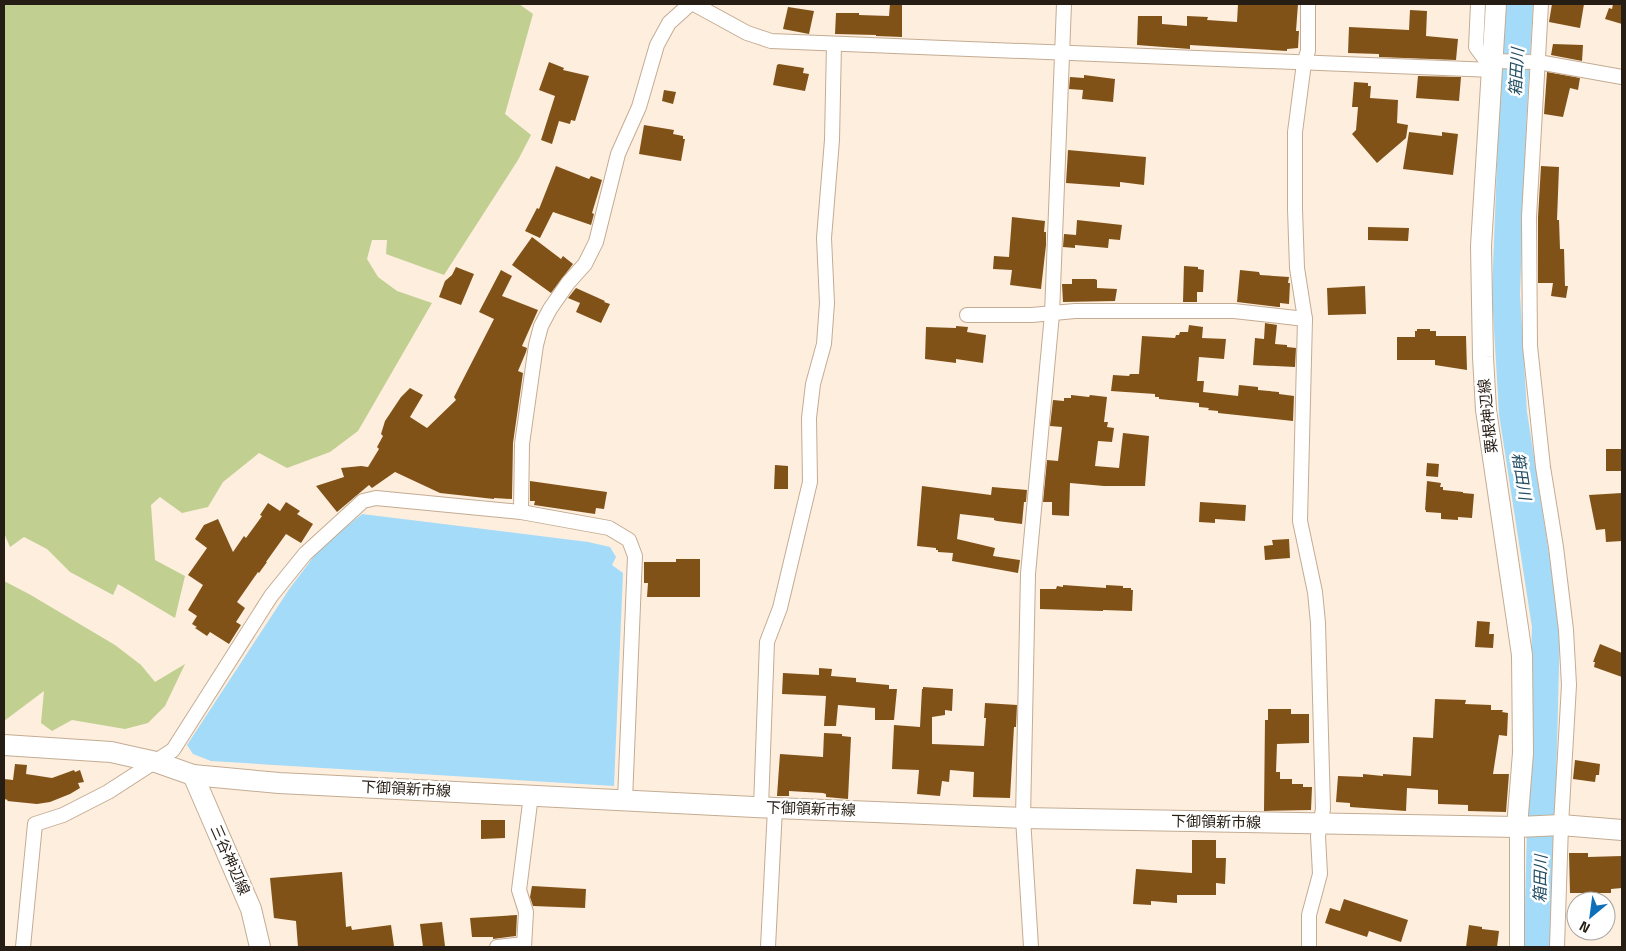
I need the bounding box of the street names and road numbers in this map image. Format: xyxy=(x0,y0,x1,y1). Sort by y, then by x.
street label: 粟根神辺線 xyxy=(1472,378,1503,455)
street label: 下御領新市線 xyxy=(360,775,452,802)
street label: 下御領新市線 xyxy=(766,795,856,822)
street label: 下御領新市線 xyxy=(1171,809,1261,834)
street label: 三谷神辺線 xyxy=(205,821,256,899)

